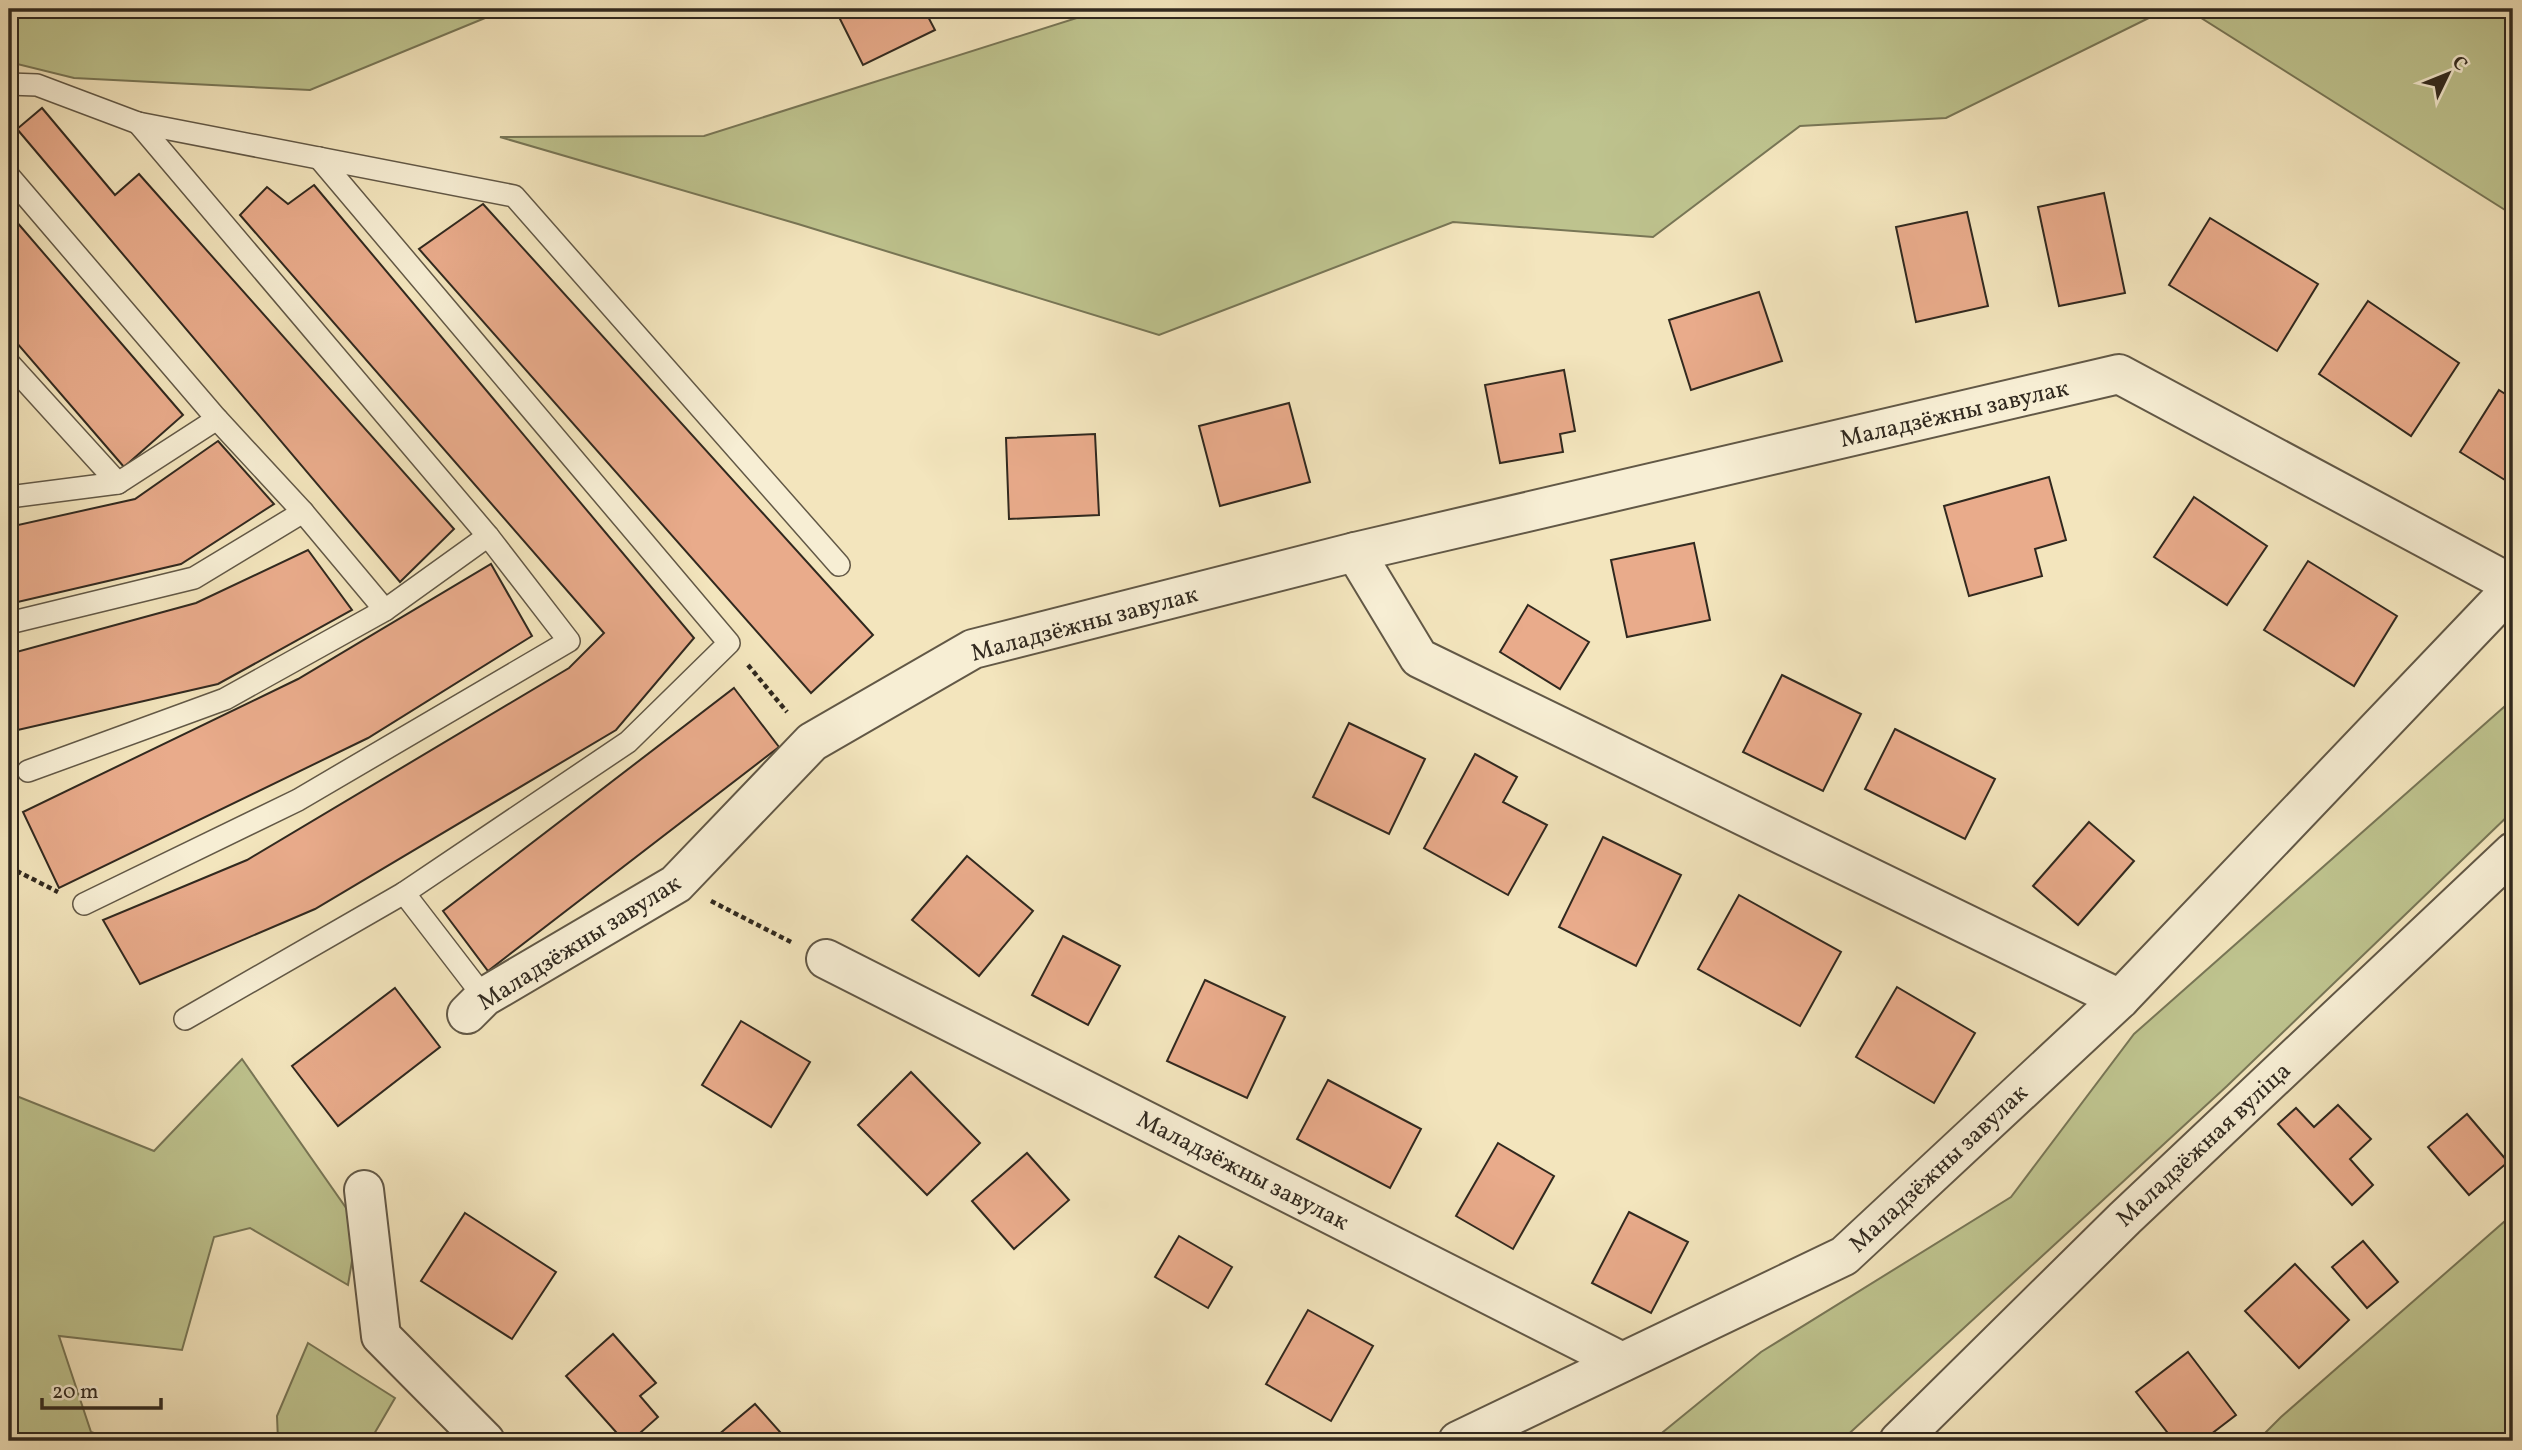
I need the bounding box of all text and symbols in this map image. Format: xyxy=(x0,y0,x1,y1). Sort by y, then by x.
north arrow xyxy=(2414,38,2484,108)
text: С xyxy=(2445,50,2473,77)
street label: Маладзёжны завулак xyxy=(1837,372,2072,458)
street label: Маладзёжны завулак xyxy=(967,578,1202,672)
street label: Маладзёжны завулак xyxy=(472,867,688,1020)
street label: Маладзёжная вуліца xyxy=(2109,1055,2299,1236)
street label: Маладзёжны завулак xyxy=(1842,1077,2037,1262)
street label: Маладзёжны завулак xyxy=(1130,1104,1354,1240)
scale bar xyxy=(42,1366,161,1410)
text: 20 m xyxy=(52,1378,98,1407)

